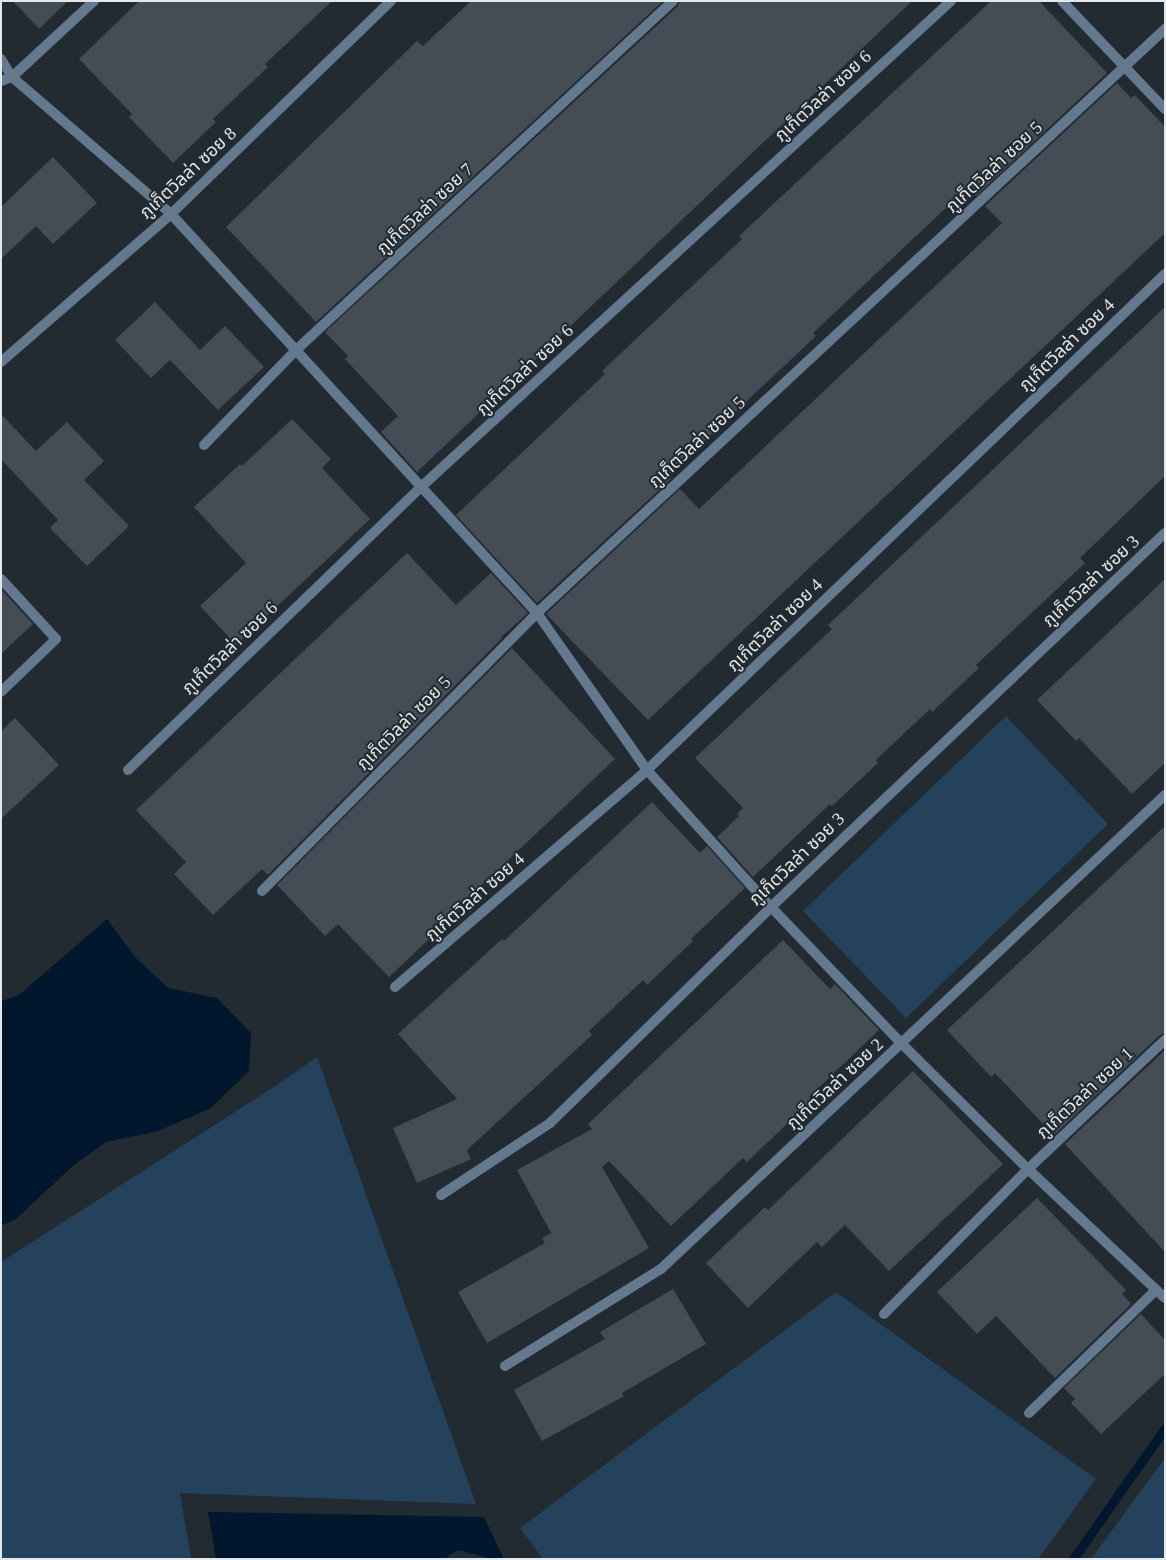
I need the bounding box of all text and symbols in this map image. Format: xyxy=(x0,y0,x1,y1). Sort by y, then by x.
street label: ภูเก็ตวิลล่า ซอย 6 xyxy=(770,46,876,146)
street label: ภูเก็ตวิลล่า ซอย 5 xyxy=(941,117,1047,217)
street label: ภูเก็ตวิลล่า ซอย 8 xyxy=(135,123,241,223)
street label: ภูเก็ตวิลล่า ซอย 7 xyxy=(372,159,478,259)
street label: ภูเก็ตวิลล่า ซอย 4 xyxy=(1015,294,1119,396)
street label: ภูเก็ตวิลล่า ซอย 6 xyxy=(472,320,578,420)
street label: ภูเก็ตวิลล่า ซอย 5 xyxy=(644,392,750,492)
street label: ภูเก็ตวิลล่า ซอย 3 xyxy=(1038,531,1144,631)
street label: ภูเก็ตวิลล่า ซอย 4 xyxy=(723,574,827,676)
street label: ภูเก็ตวิลล่า ซอย 6 xyxy=(178,597,282,699)
street label: ภูเก็ตวิลล่า ซอย 5 xyxy=(352,671,456,775)
street label: ภูเก็ตวิลล่า ซอย 3 xyxy=(745,808,849,910)
street label: ภูเก็ตวิลล่า ซอย 4 xyxy=(421,848,529,946)
street label: ภูเก็ตวิลล่า ซอย 2 xyxy=(782,1034,888,1134)
street label: ภูเก็ตวิลล่า ซอย 1 xyxy=(1032,1043,1138,1143)

